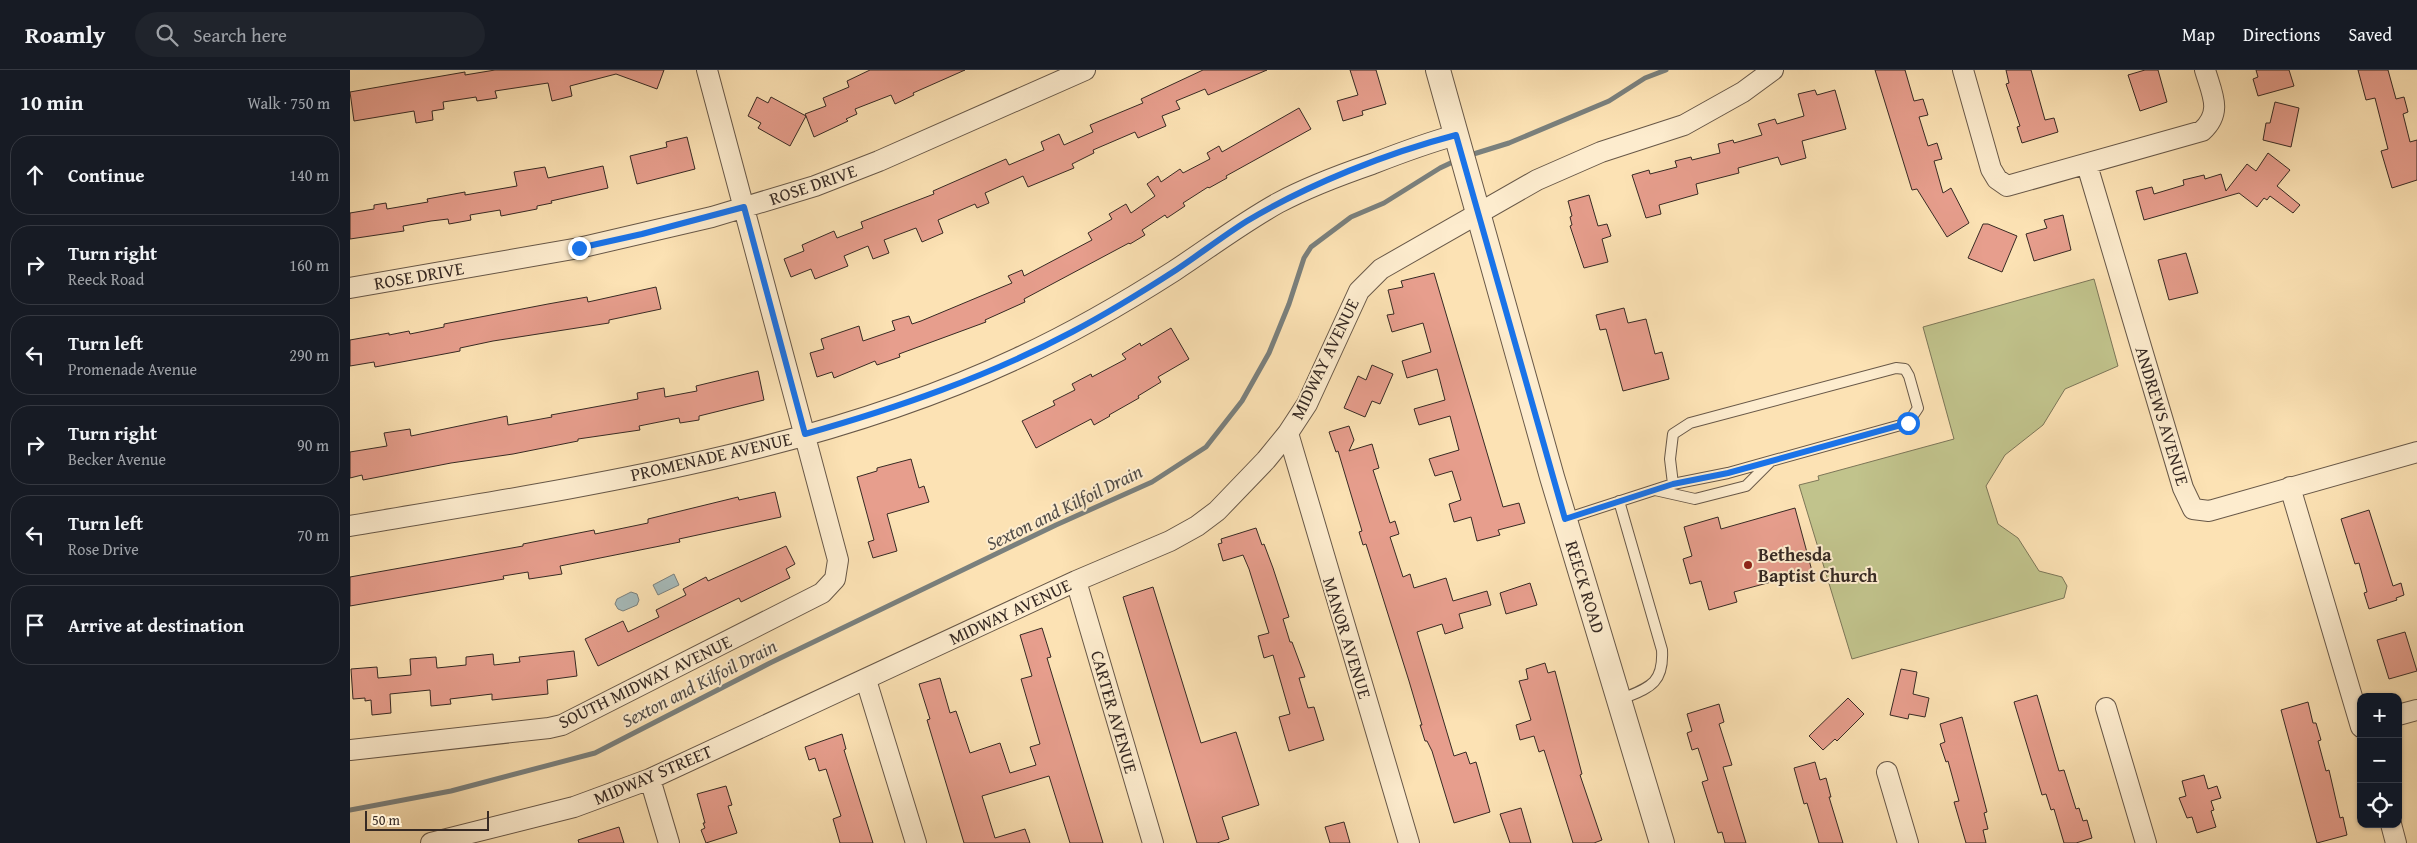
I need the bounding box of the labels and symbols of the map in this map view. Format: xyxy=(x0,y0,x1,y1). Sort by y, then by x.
street label: ROSE DRIVE xyxy=(765,157,860,212)
route end xyxy=(568,237,591,260)
street label: ROSE DRIVE xyxy=(372,254,466,297)
street label: MIDWAY AVENUE xyxy=(1283,293,1366,424)
street label: ANDREWS AVENUE xyxy=(2128,343,2196,489)
route start xyxy=(1897,412,1920,435)
street label: PROMENADE AVENUE xyxy=(628,425,794,488)
water label: Sexton and Kilfoil Drain xyxy=(981,457,1147,557)
street label: REECK ROAD xyxy=(1559,537,1612,637)
place label: Bethesda Baptist Church xyxy=(1758,541,1878,589)
marker: Bethesda Baptist Church xyxy=(1742,559,1754,571)
street label: MIDWAY AVENUE xyxy=(944,571,1075,652)
street label: MANOR AVENUE xyxy=(1316,574,1379,702)
street label: SOUTH MIDWAY AVENUE xyxy=(554,628,736,735)
water label: Sexton and Kilfoil Drain xyxy=(617,632,782,734)
street label: CARTER AVENUE xyxy=(1084,647,1145,777)
street label: MIDWAY STREET xyxy=(589,737,716,812)
scale bar xyxy=(365,808,489,831)

